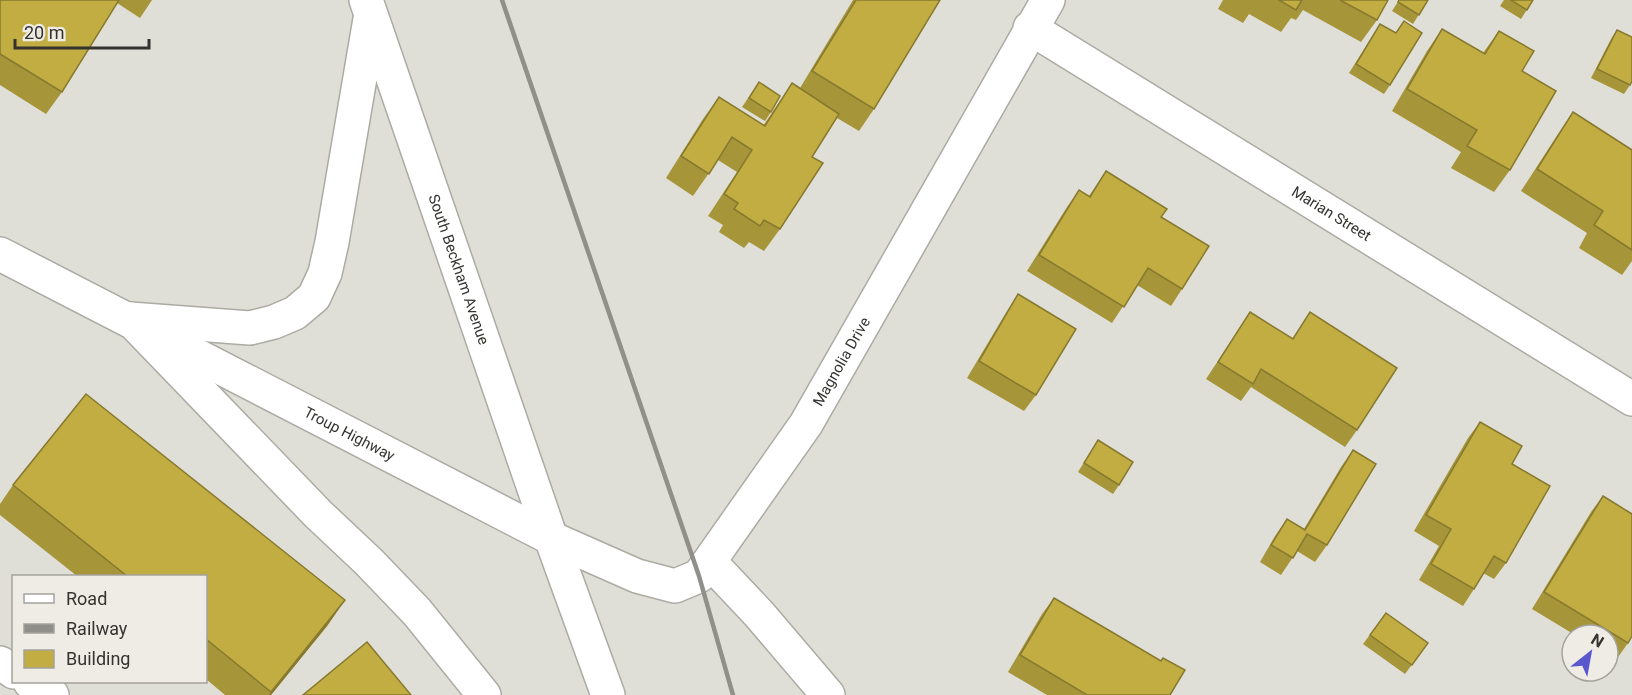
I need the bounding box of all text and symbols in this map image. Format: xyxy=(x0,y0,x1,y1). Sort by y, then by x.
scale bar xyxy=(15,12,148,50)
text: 20 m xyxy=(24,22,64,43)
street label: Marian Street xyxy=(1288,182,1374,245)
street label: South Beckham Avenue xyxy=(424,192,493,347)
street label: Magnolia Drive xyxy=(809,314,874,409)
street label: Troup Highway xyxy=(301,403,398,465)
legend xyxy=(12,575,207,683)
text: Road xyxy=(66,588,107,609)
text: Railway xyxy=(66,618,128,639)
north arrow xyxy=(1560,623,1620,683)
text: N xyxy=(1588,630,1607,652)
text: Building xyxy=(66,648,130,669)

